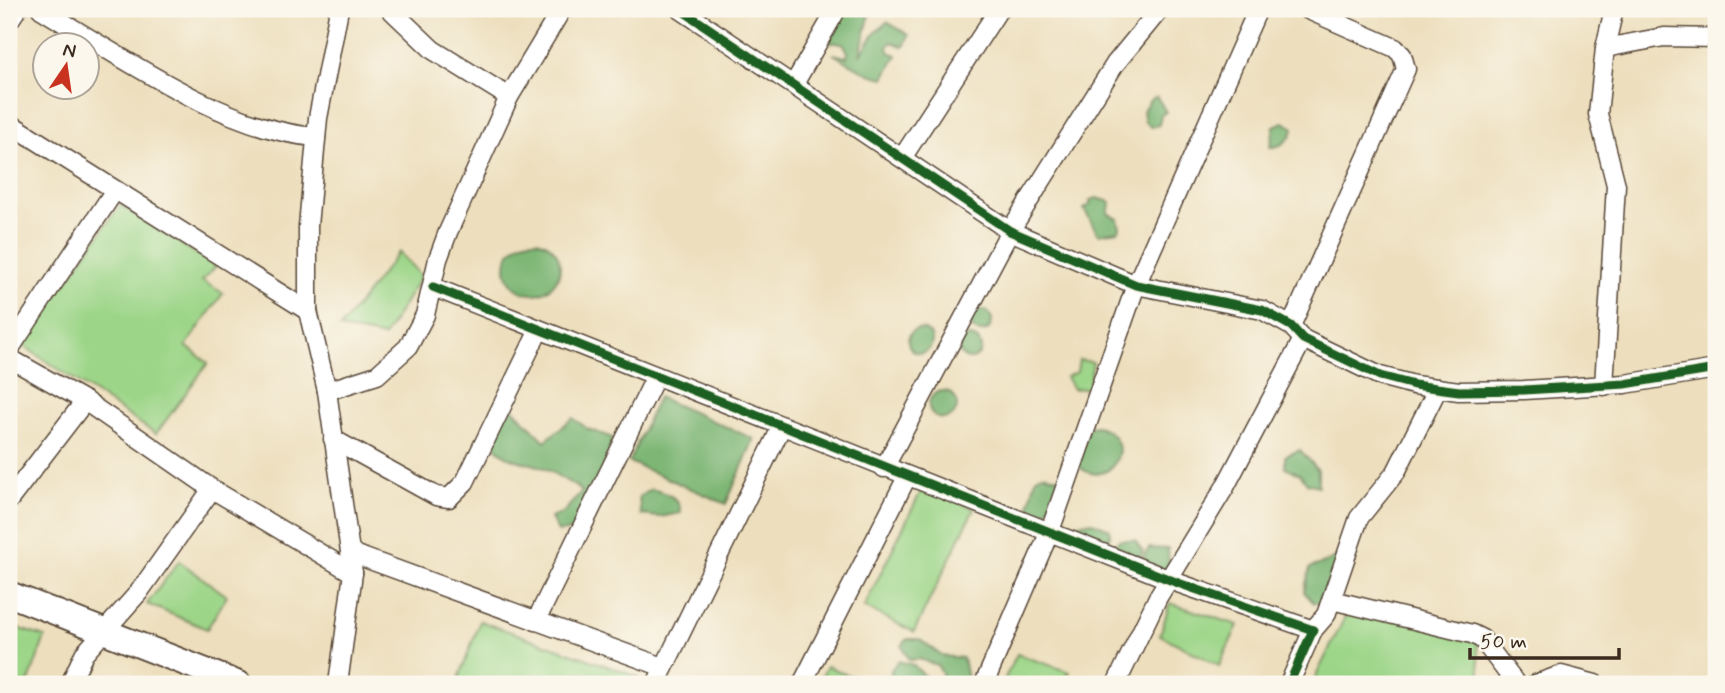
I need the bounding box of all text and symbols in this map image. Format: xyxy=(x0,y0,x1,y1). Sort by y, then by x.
north arrow xyxy=(32,32,102,102)
text: N xyxy=(61,37,78,65)
scale bar xyxy=(1470,616,1618,660)
text: 50 m xyxy=(1480,628,1527,656)

